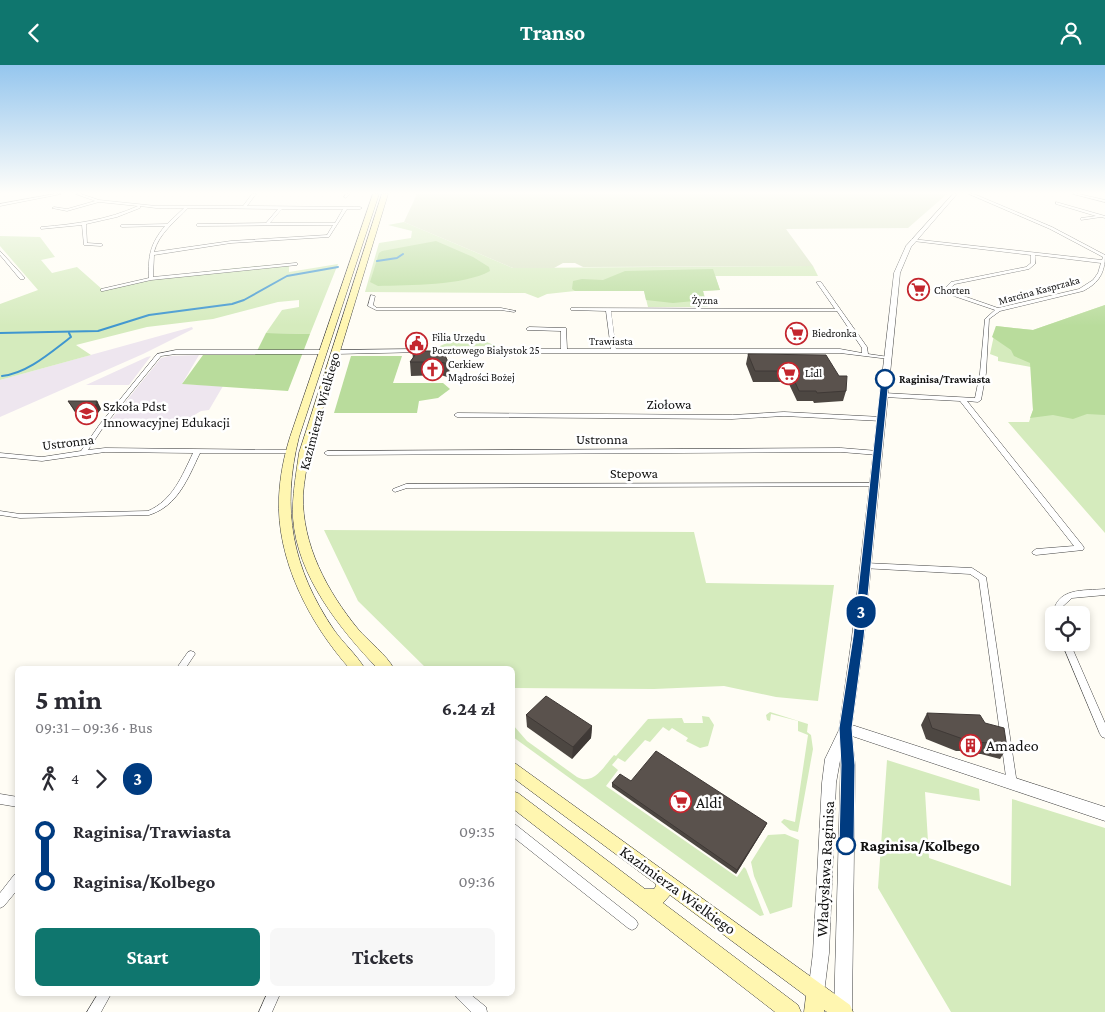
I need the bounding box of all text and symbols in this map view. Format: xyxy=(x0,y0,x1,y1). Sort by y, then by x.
icon: back xyxy=(20,19,48,47)
icon: person xyxy=(1057,19,1085,47)
text: Transo xyxy=(520,20,585,45)
street label: Marcina Kasprzaka xyxy=(997,273,1081,308)
supermarket icon: Chorten xyxy=(906,278,930,302)
place label: Chorten xyxy=(934,284,970,296)
street label: Żyzna xyxy=(692,294,718,307)
supermarket icon: Biedronka xyxy=(784,321,808,345)
place label: Biedronka xyxy=(812,327,857,339)
public building icon: Filia Urzędu Pocztowego Białystok 25 xyxy=(404,331,428,355)
place label: Filia Urzędu Pocztowego Białystok 25 xyxy=(432,331,540,357)
street label: Trawiasta xyxy=(589,335,633,347)
street label: Kazimierza Wielkiego xyxy=(296,350,342,472)
church icon: Cerkiew Mądrości Bożej xyxy=(420,358,444,382)
place label: Cerkiew Mądrości Bożej xyxy=(448,358,515,384)
supermarket icon: Lidl xyxy=(777,361,801,385)
place label: Lidl xyxy=(805,367,822,379)
marker: Raginisa/Trawiasta xyxy=(875,369,895,389)
place label: Raginisa/Trawiasta xyxy=(899,373,991,385)
street label: Ziołowa xyxy=(646,396,692,412)
place label: Szkoła Pdst Innowacyjnej Edukacji xyxy=(103,398,230,431)
school or university icon: Szkoła Pdst Innowacyjnej Edukacji xyxy=(75,402,99,426)
street label: Ustronna xyxy=(41,431,95,453)
street label: Ustronna xyxy=(576,431,629,447)
street label: Stepowa xyxy=(610,465,659,481)
line badge: 3 xyxy=(845,596,877,628)
text: 3 xyxy=(857,602,865,622)
map controls xyxy=(1045,606,1090,651)
button: locate xyxy=(1045,606,1090,651)
text: 5 min xyxy=(35,684,102,715)
text: 6.24 zł xyxy=(442,698,495,719)
text: 09:31 – 09:36 · Bus xyxy=(35,719,152,736)
building icon: Amadeo xyxy=(958,733,982,757)
place label: Amadeo xyxy=(986,737,1039,754)
icon: walk xyxy=(35,765,63,793)
icon: forward xyxy=(87,765,115,793)
text: 3 xyxy=(133,769,142,789)
text: 4 xyxy=(71,770,79,787)
supermarket icon: Aldi xyxy=(668,790,692,814)
place label: Aldi xyxy=(696,794,722,811)
street label: Władysława Raginisa xyxy=(813,800,838,938)
text: Raginisa/Trawiasta xyxy=(73,821,231,842)
text: 09:35 xyxy=(459,823,495,840)
marker: Raginisa/Kolbego xyxy=(836,835,856,855)
place label: Raginisa/Kolbego xyxy=(860,837,980,854)
street label: Kazimierza Wielkiego xyxy=(616,842,739,938)
text: Raginisa/Kolbego xyxy=(73,871,215,892)
text: 09:36 xyxy=(458,873,495,890)
button: Start xyxy=(35,928,260,986)
button: Tickets xyxy=(270,928,495,986)

